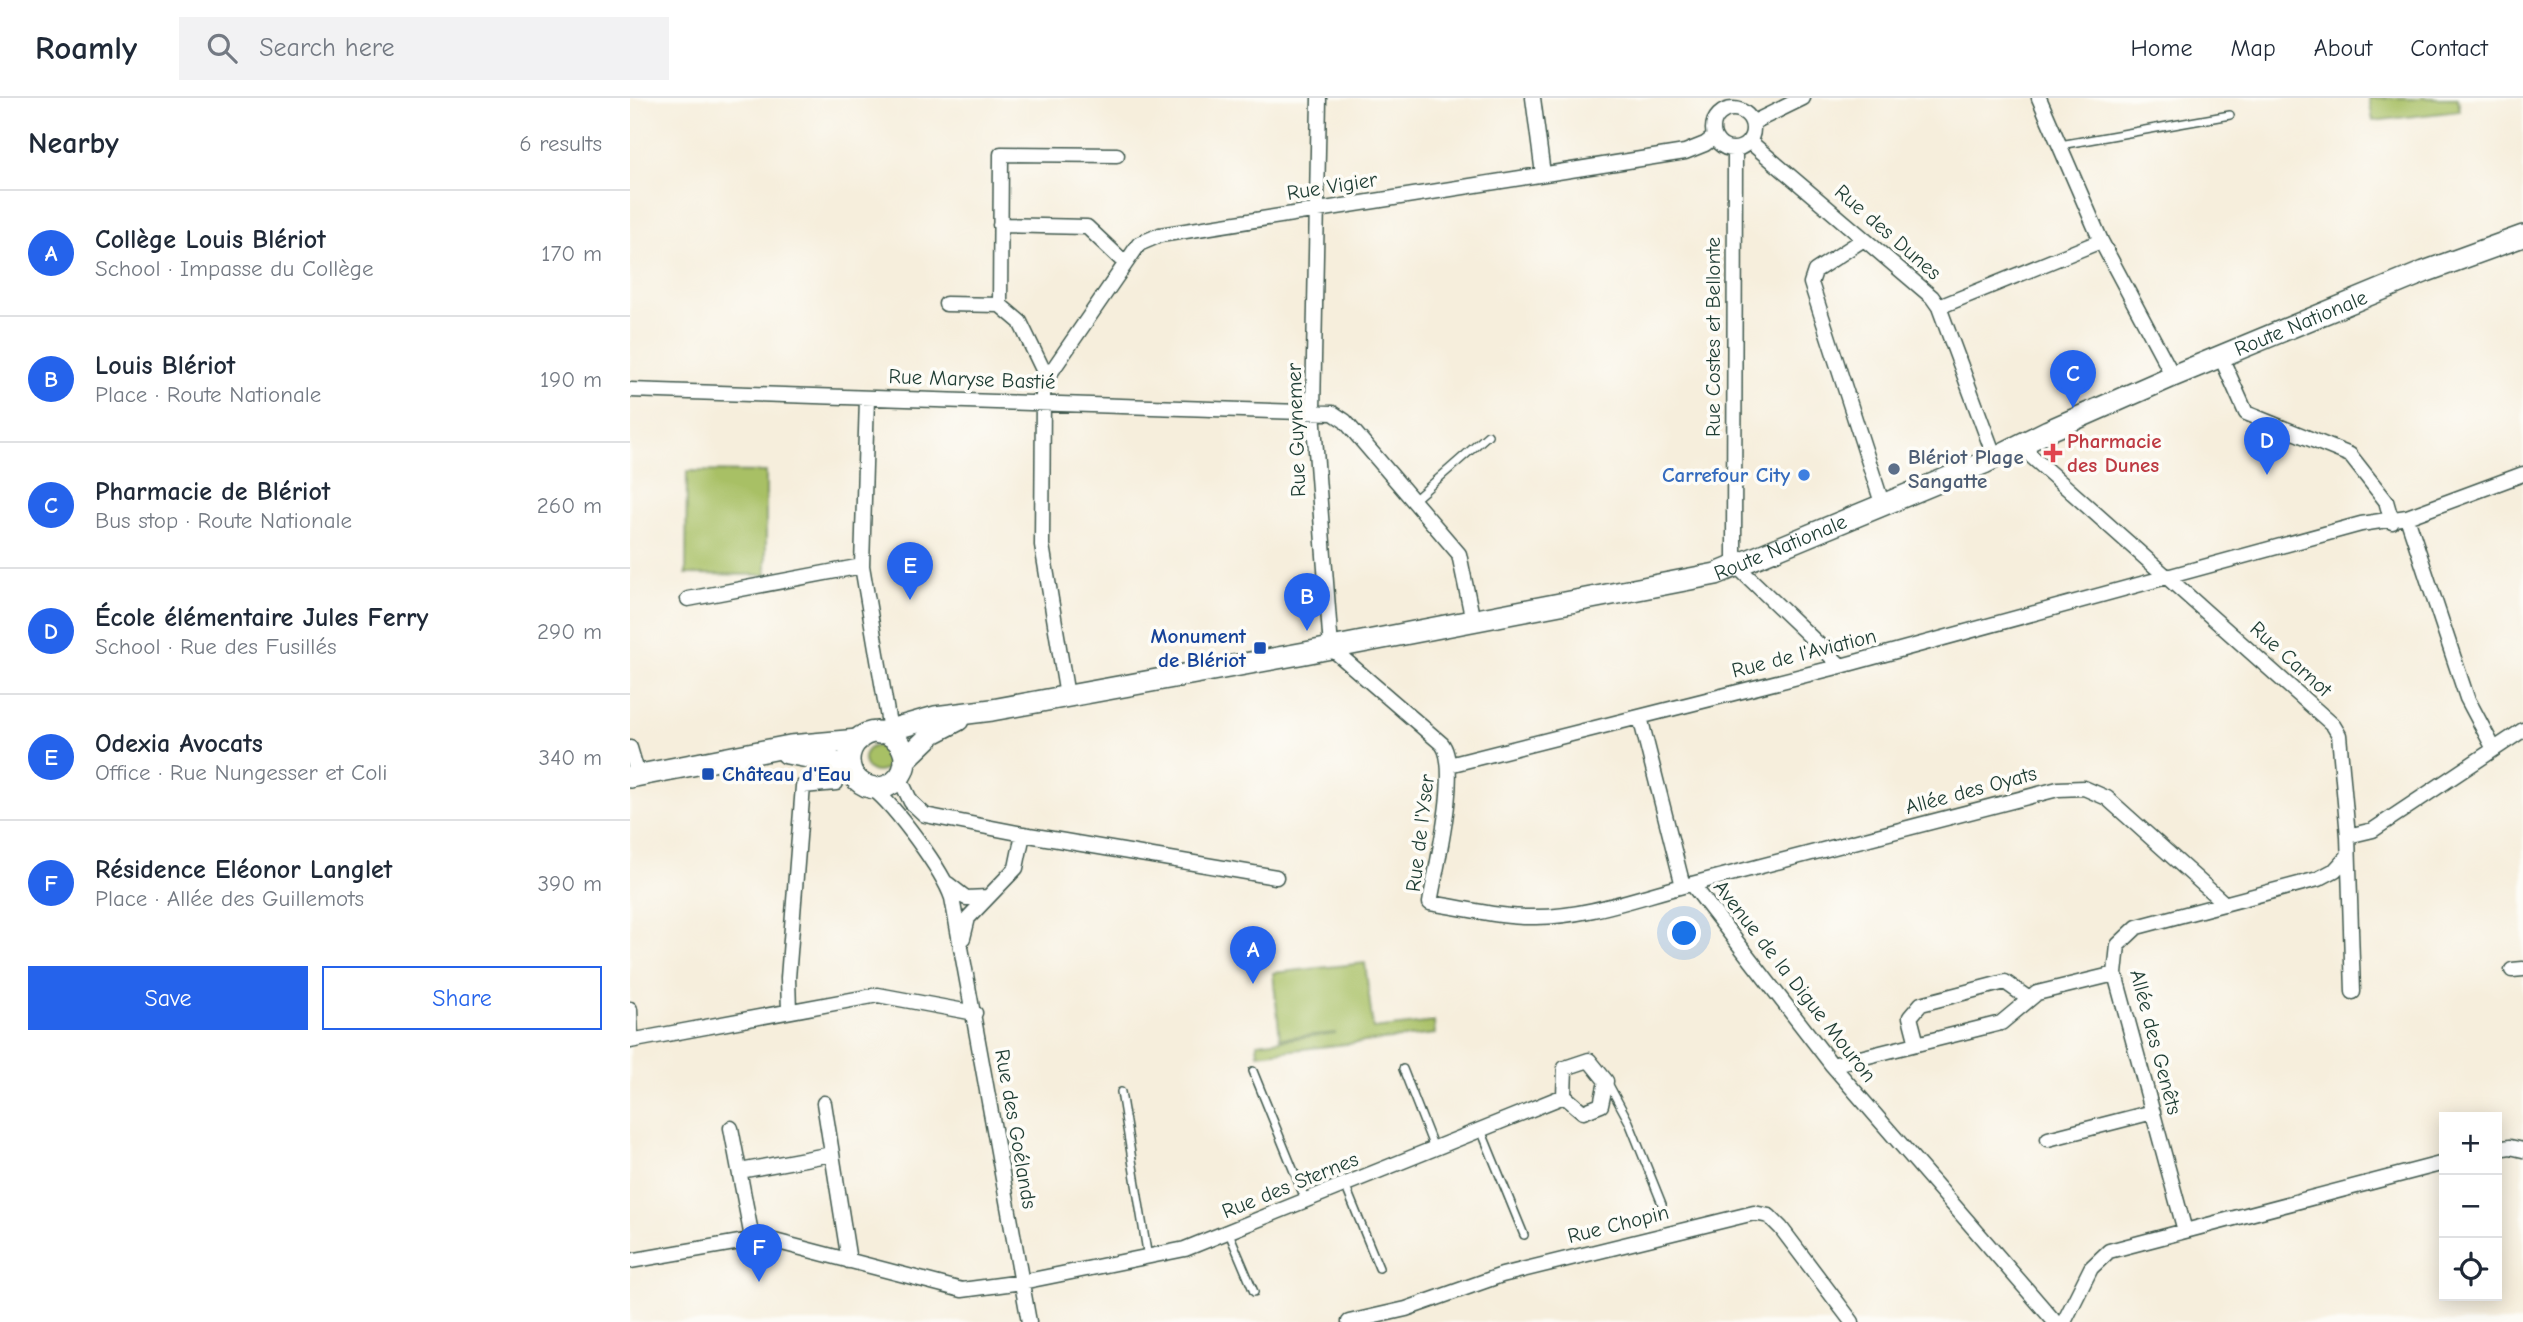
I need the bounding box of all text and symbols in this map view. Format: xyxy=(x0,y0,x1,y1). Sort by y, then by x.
search box xyxy=(179,17,669,80)
text: Roamly xyxy=(35,29,137,67)
icon: search xyxy=(203,29,241,67)
text: Search here xyxy=(259,33,395,63)
text: Home xyxy=(2131,34,2192,62)
text: Map xyxy=(2230,34,2276,62)
text: About xyxy=(2314,34,2372,62)
text: Contact xyxy=(2410,34,2488,62)
text: Nearby xyxy=(28,126,119,161)
text: 6 results xyxy=(519,130,602,157)
street label: Rue Vigier xyxy=(1285,167,1380,205)
street label: Rue des Dunes xyxy=(1830,179,1946,285)
text: Collège Louis Blériot xyxy=(95,225,326,255)
street label: Rue Costes et Bellonte xyxy=(1701,237,1725,437)
text: A xyxy=(45,240,57,267)
text: 170 m xyxy=(541,240,602,267)
text: School · Impasse du Collège xyxy=(95,255,374,282)
street label: Route Nationale xyxy=(2231,285,2371,361)
pin: C xyxy=(2050,350,2096,408)
text: Louis Blériot xyxy=(95,351,235,381)
street label: Rue Guynemer xyxy=(1282,362,1310,498)
street label: Rue Maryse Bastié xyxy=(888,364,1056,394)
text: B xyxy=(44,366,58,393)
text: 190 m xyxy=(540,366,602,393)
text: Place · Route Nationale xyxy=(95,381,321,408)
pin: D xyxy=(2244,417,2290,475)
place label: Pharmacie des Dunes xyxy=(2067,429,2162,477)
place label: Blériot Plage Sangatte xyxy=(1908,445,2024,493)
marker: Pharmacie des Dunes xyxy=(2045,445,2061,461)
marker: Blériot Plage Sangatte xyxy=(1886,461,1902,477)
place label: Carrefour City xyxy=(1662,463,1790,487)
marker: Carrefour City xyxy=(1796,467,1812,483)
text: Pharmacie de Blériot xyxy=(95,477,330,507)
text: C xyxy=(44,492,58,519)
text: 260 m xyxy=(537,492,602,519)
text: Bus stop · Route Nationale xyxy=(95,507,352,534)
street label: Route Nationale xyxy=(1711,509,1850,585)
pin: E xyxy=(887,542,933,600)
pin: B xyxy=(1284,573,1330,631)
text: École élémentaire Jules Ferry xyxy=(95,603,428,633)
street label: Rue Carnot xyxy=(2245,616,2337,703)
text: D xyxy=(44,618,58,645)
text: 290 m xyxy=(537,618,602,645)
street label: Rue de l'Aviation xyxy=(1729,623,1879,683)
place label: Monument de Blériot xyxy=(1151,624,1247,672)
text: School · Rue des Fusillés xyxy=(95,633,337,660)
marker: Monument de Blériot xyxy=(1252,640,1268,656)
text: Odexia Avocats xyxy=(95,729,263,759)
text: E xyxy=(44,744,58,771)
text: 340 m xyxy=(539,744,602,771)
text: Office · Rue Nungesser et Coli xyxy=(95,759,388,786)
street label: Allée des Oyats xyxy=(1903,761,2039,819)
place label: Château d'Eau xyxy=(722,762,851,786)
marker: Château d'Eau xyxy=(700,766,716,782)
street label: Rue de l'Yser xyxy=(1401,772,1439,893)
text: Résidence Eléonor Langlet xyxy=(95,855,392,885)
text: F xyxy=(44,870,58,897)
text: 390 m xyxy=(537,870,602,897)
street label: Avenue de la Digue Mouron xyxy=(1709,875,1881,1087)
text: Place · Allée des Guillemots xyxy=(95,885,364,912)
your location xyxy=(1667,916,1701,950)
pin: A xyxy=(1230,926,1276,984)
button: Save xyxy=(28,966,308,1030)
button: Share xyxy=(322,966,602,1030)
street label: Allée des Genêts xyxy=(2125,967,2187,1117)
street label: Rue des Goélands xyxy=(990,1047,1042,1211)
map controls xyxy=(2439,1112,2502,1301)
button: + xyxy=(2439,1112,2502,1175)
street label: Rue des Sternes xyxy=(1218,1147,1362,1223)
button: − xyxy=(2439,1175,2502,1238)
street label: Rue Chopin xyxy=(1565,1200,1671,1248)
pin: F xyxy=(736,1224,782,1282)
button: locate xyxy=(2439,1238,2502,1301)

